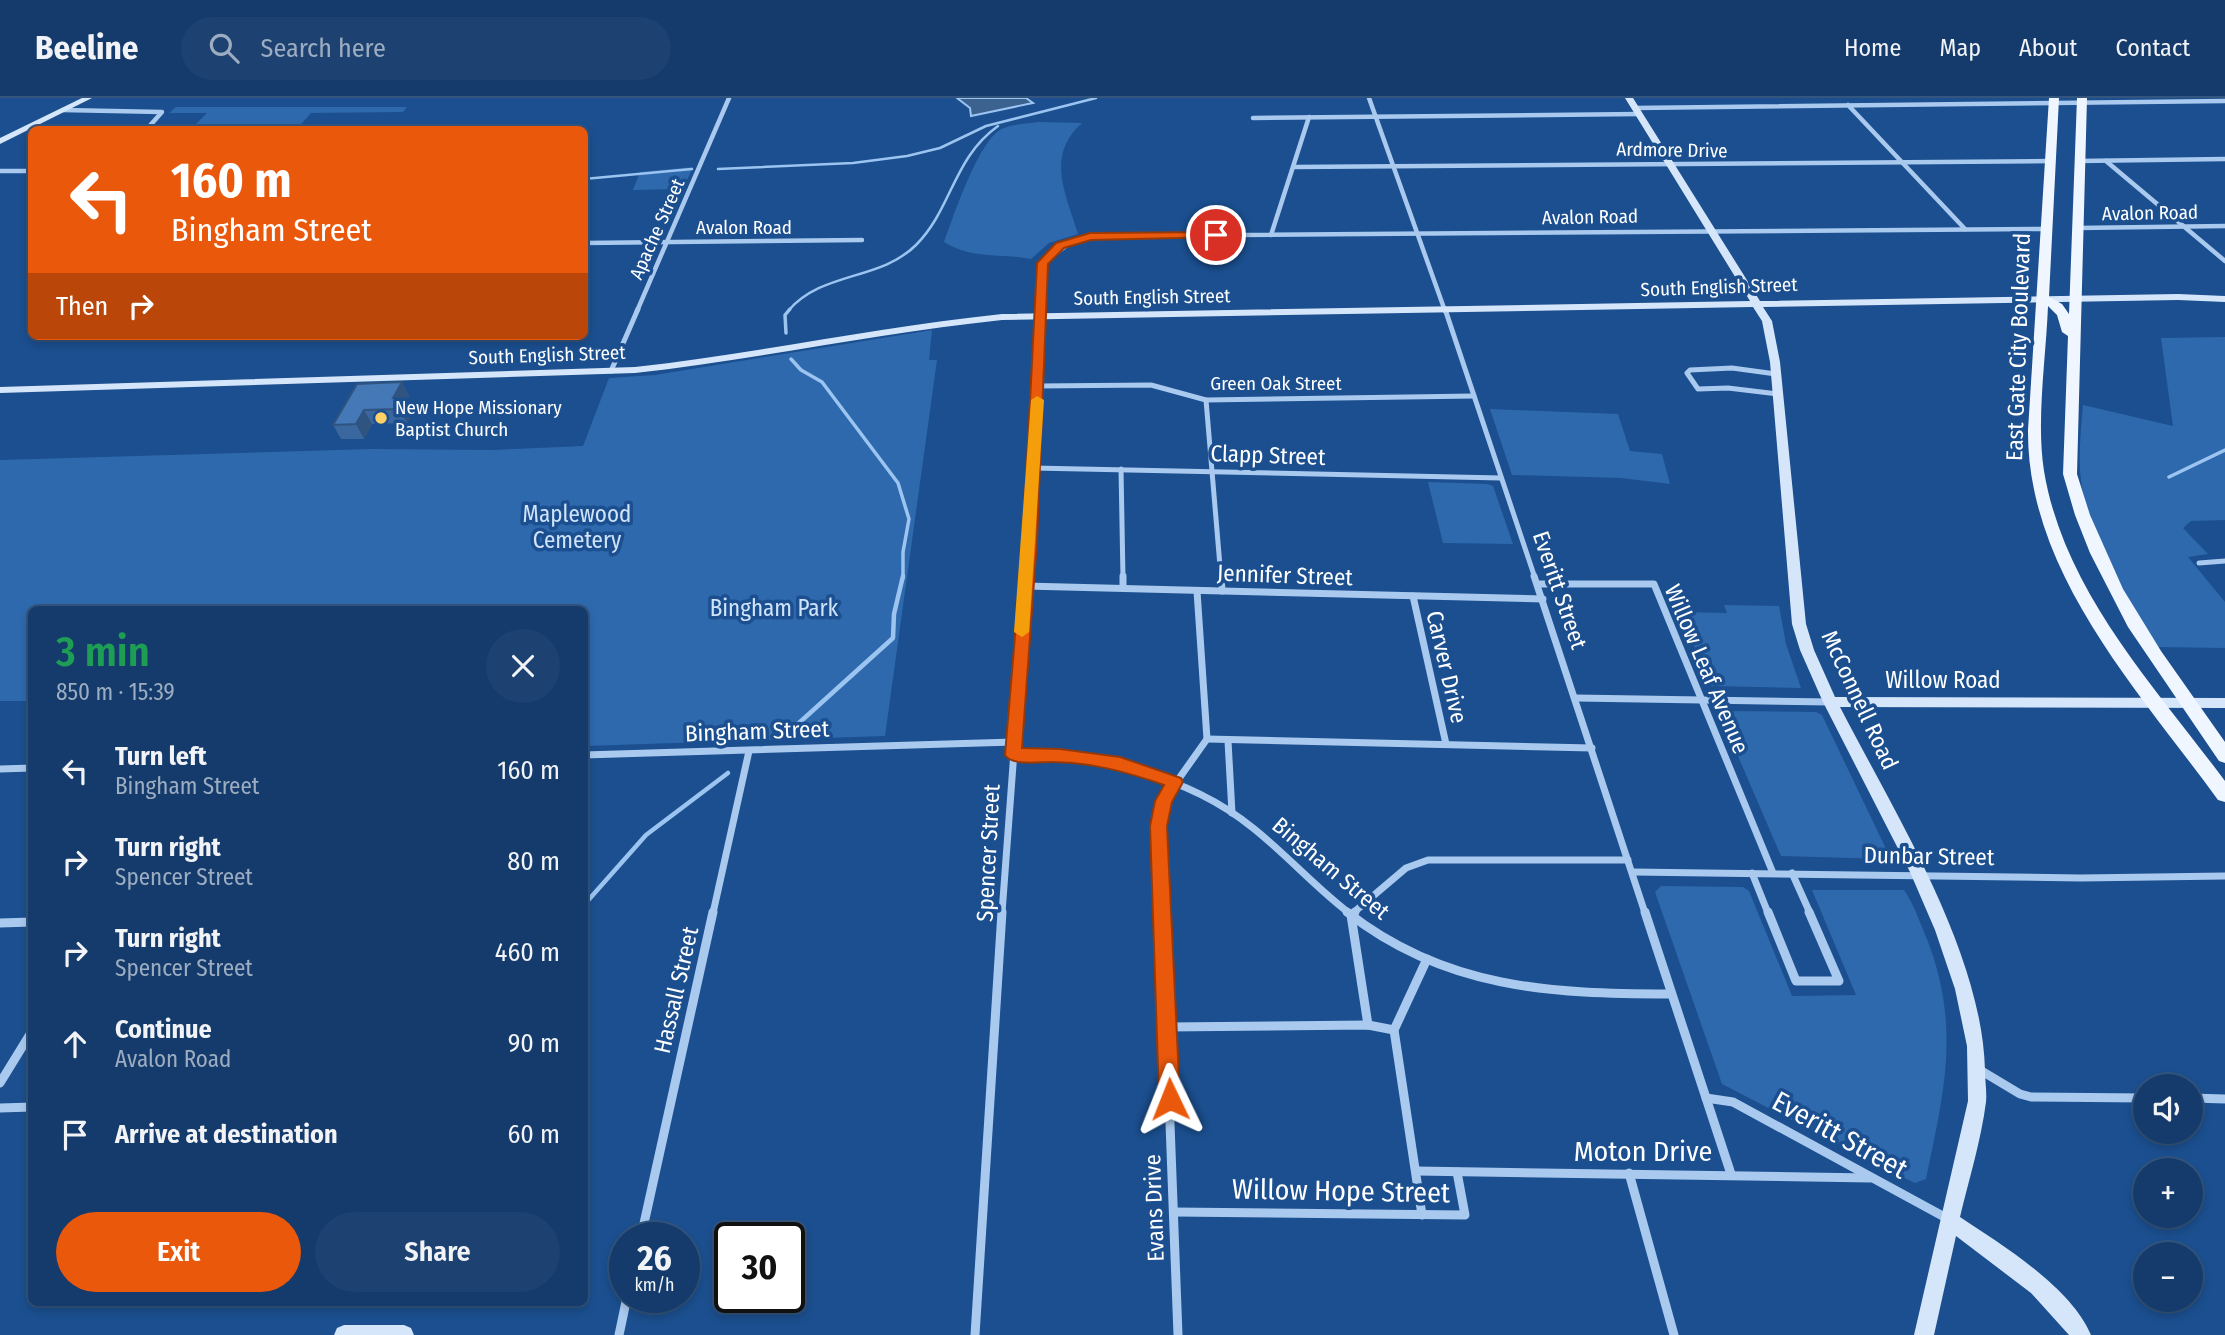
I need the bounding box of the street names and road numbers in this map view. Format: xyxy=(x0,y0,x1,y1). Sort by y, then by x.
street label: Ardmore Drive xyxy=(1616,138,1728,162)
street label: Apache Street xyxy=(625,174,690,283)
street label: Avalon Road xyxy=(2102,201,2198,225)
street label: Avalon Road xyxy=(1542,205,1638,229)
street label: Avalon Road xyxy=(696,216,792,239)
street label: East Gate City Boulevard xyxy=(2000,232,2036,462)
street label: South English Street xyxy=(1640,273,1799,301)
street label: South English Street xyxy=(1073,284,1231,310)
street label: South English Street xyxy=(468,341,627,369)
street label: Green Oak Street xyxy=(1210,372,1342,395)
street label: Clapp Street xyxy=(1210,439,1326,471)
street label: Everitt Street xyxy=(1527,527,1593,653)
street label: Jennifer Street xyxy=(1217,559,1354,591)
street label: Willow Leaf Avenue xyxy=(1659,580,1755,758)
street label: Carver Drive xyxy=(1420,608,1474,726)
street label: McConnell Road xyxy=(1816,626,1904,774)
street label: Willow Road xyxy=(1885,666,2001,694)
street label: Bingham Street xyxy=(684,714,830,748)
street label: Spencer Street xyxy=(970,783,1006,923)
street label: Bingham Street xyxy=(1267,811,1396,925)
street label: Dunbar Street xyxy=(1863,841,1995,871)
street label: Hassall Street xyxy=(648,923,704,1056)
street label: Everitt Street xyxy=(1767,1084,1914,1186)
street label: Moton Drive xyxy=(1574,1135,1712,1168)
street label: Evans Drive xyxy=(1138,1154,1170,1262)
street label: Willow Hope Street xyxy=(1232,1173,1451,1209)

